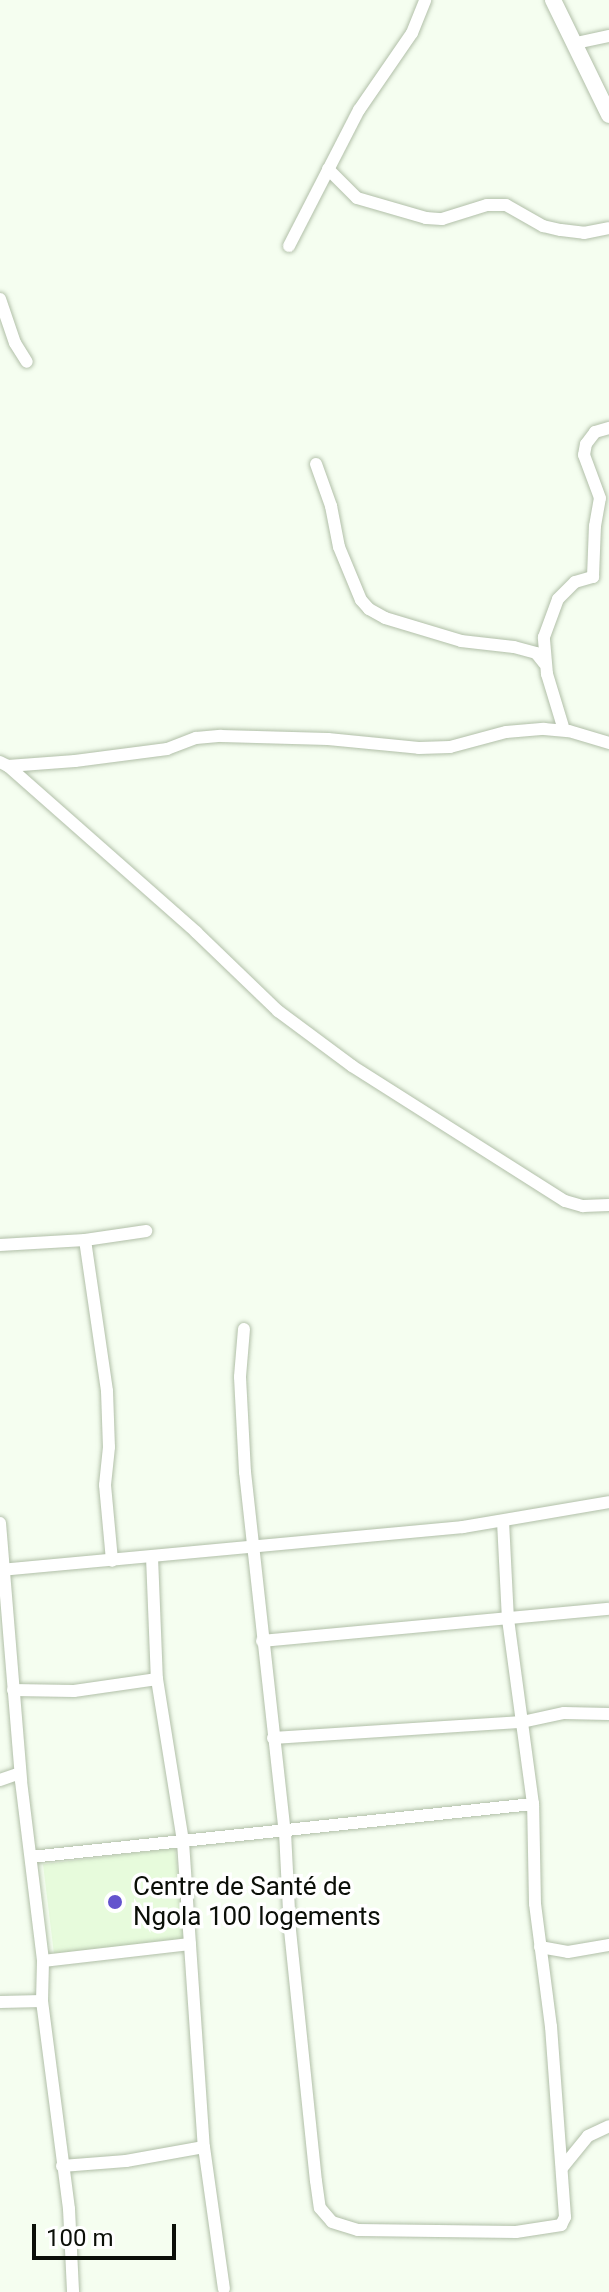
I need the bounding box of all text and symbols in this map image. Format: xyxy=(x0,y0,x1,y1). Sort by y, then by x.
place label: Centre de Santé de Ngola 100 logements xyxy=(133,1871,381,1932)
marker: Centre de Santé de Ngola 100 logements xyxy=(104,1891,126,1913)
scale bar xyxy=(36,2208,180,2258)
text: 100 m xyxy=(46,2224,113,2252)

